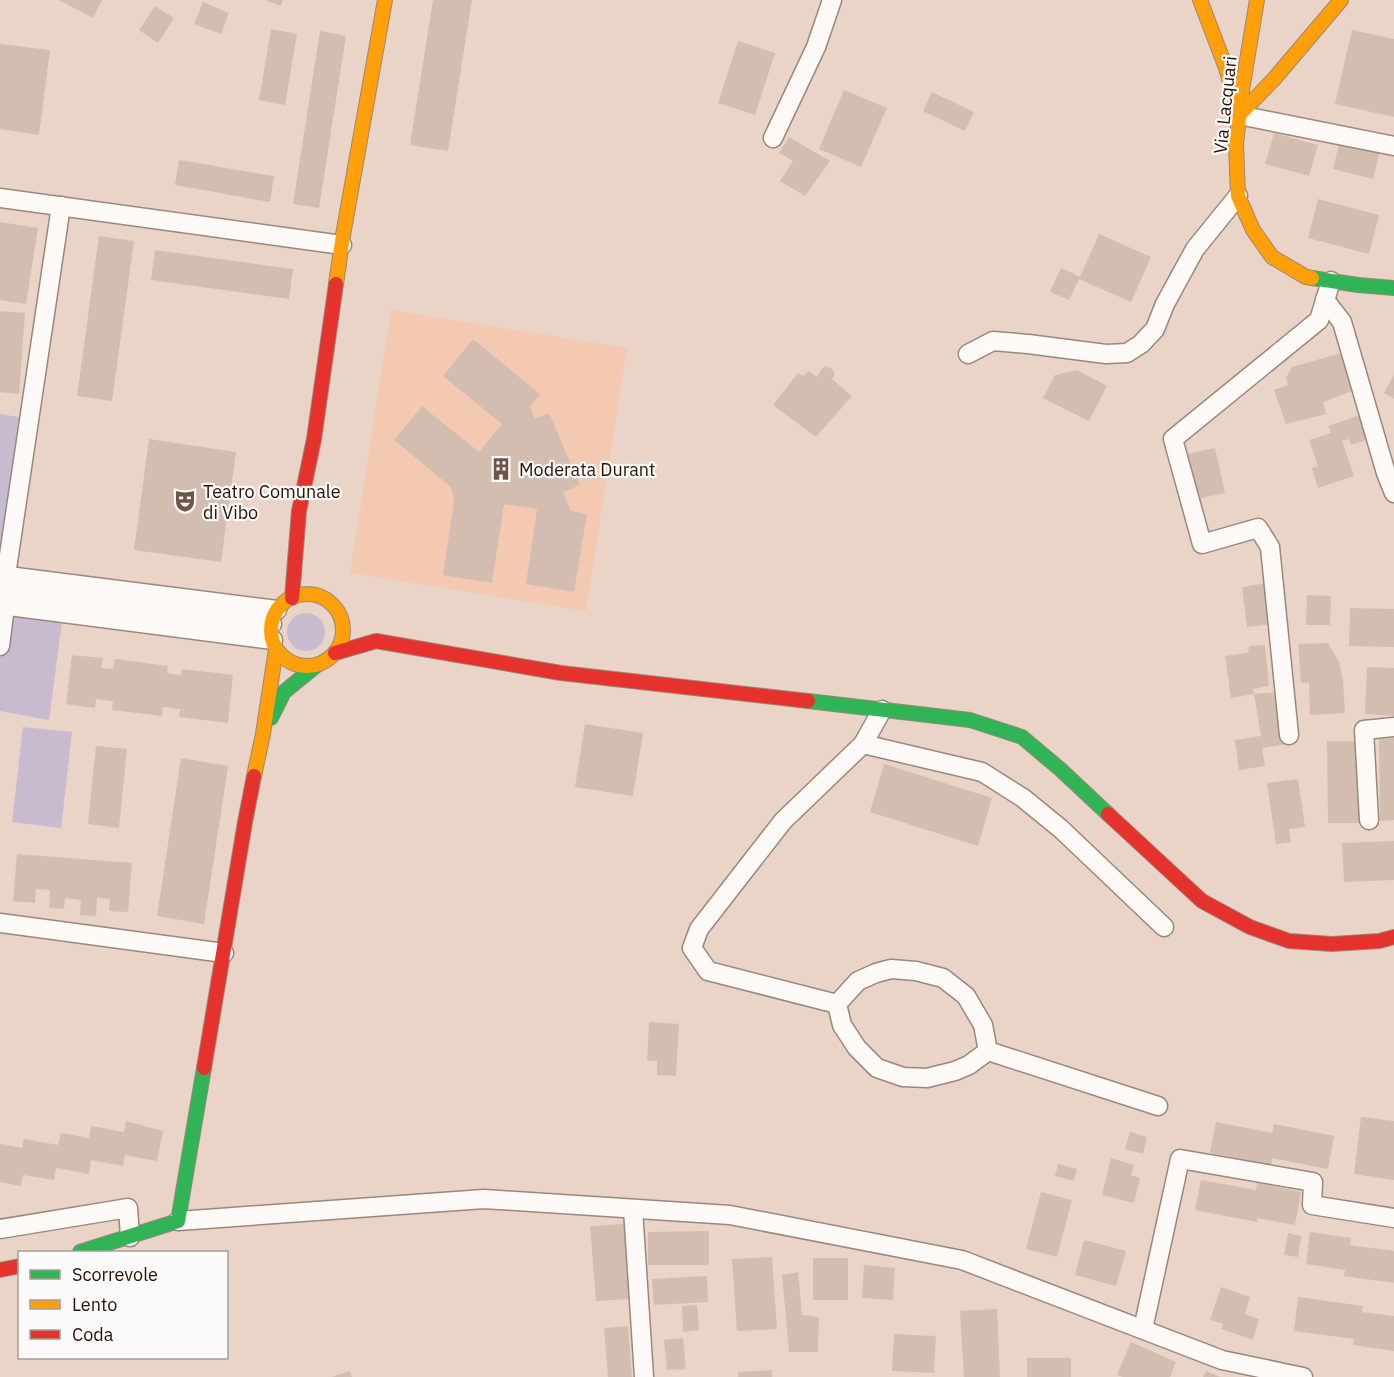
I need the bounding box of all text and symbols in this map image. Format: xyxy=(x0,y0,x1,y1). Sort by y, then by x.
street label: Via Lacquari xyxy=(1208,55,1242,155)
building icon: Moderata Durant xyxy=(488,456,514,482)
place label: Moderata Durant xyxy=(519,458,655,481)
place label: Teatro Comunale di Vibo xyxy=(203,480,341,524)
theatre icon: Teatro Comunale di Vibo xyxy=(172,488,198,514)
legend xyxy=(18,1251,228,1359)
text: Scorrevole xyxy=(72,1263,158,1286)
text: Lento xyxy=(72,1293,117,1316)
text: Coda xyxy=(72,1323,114,1346)

